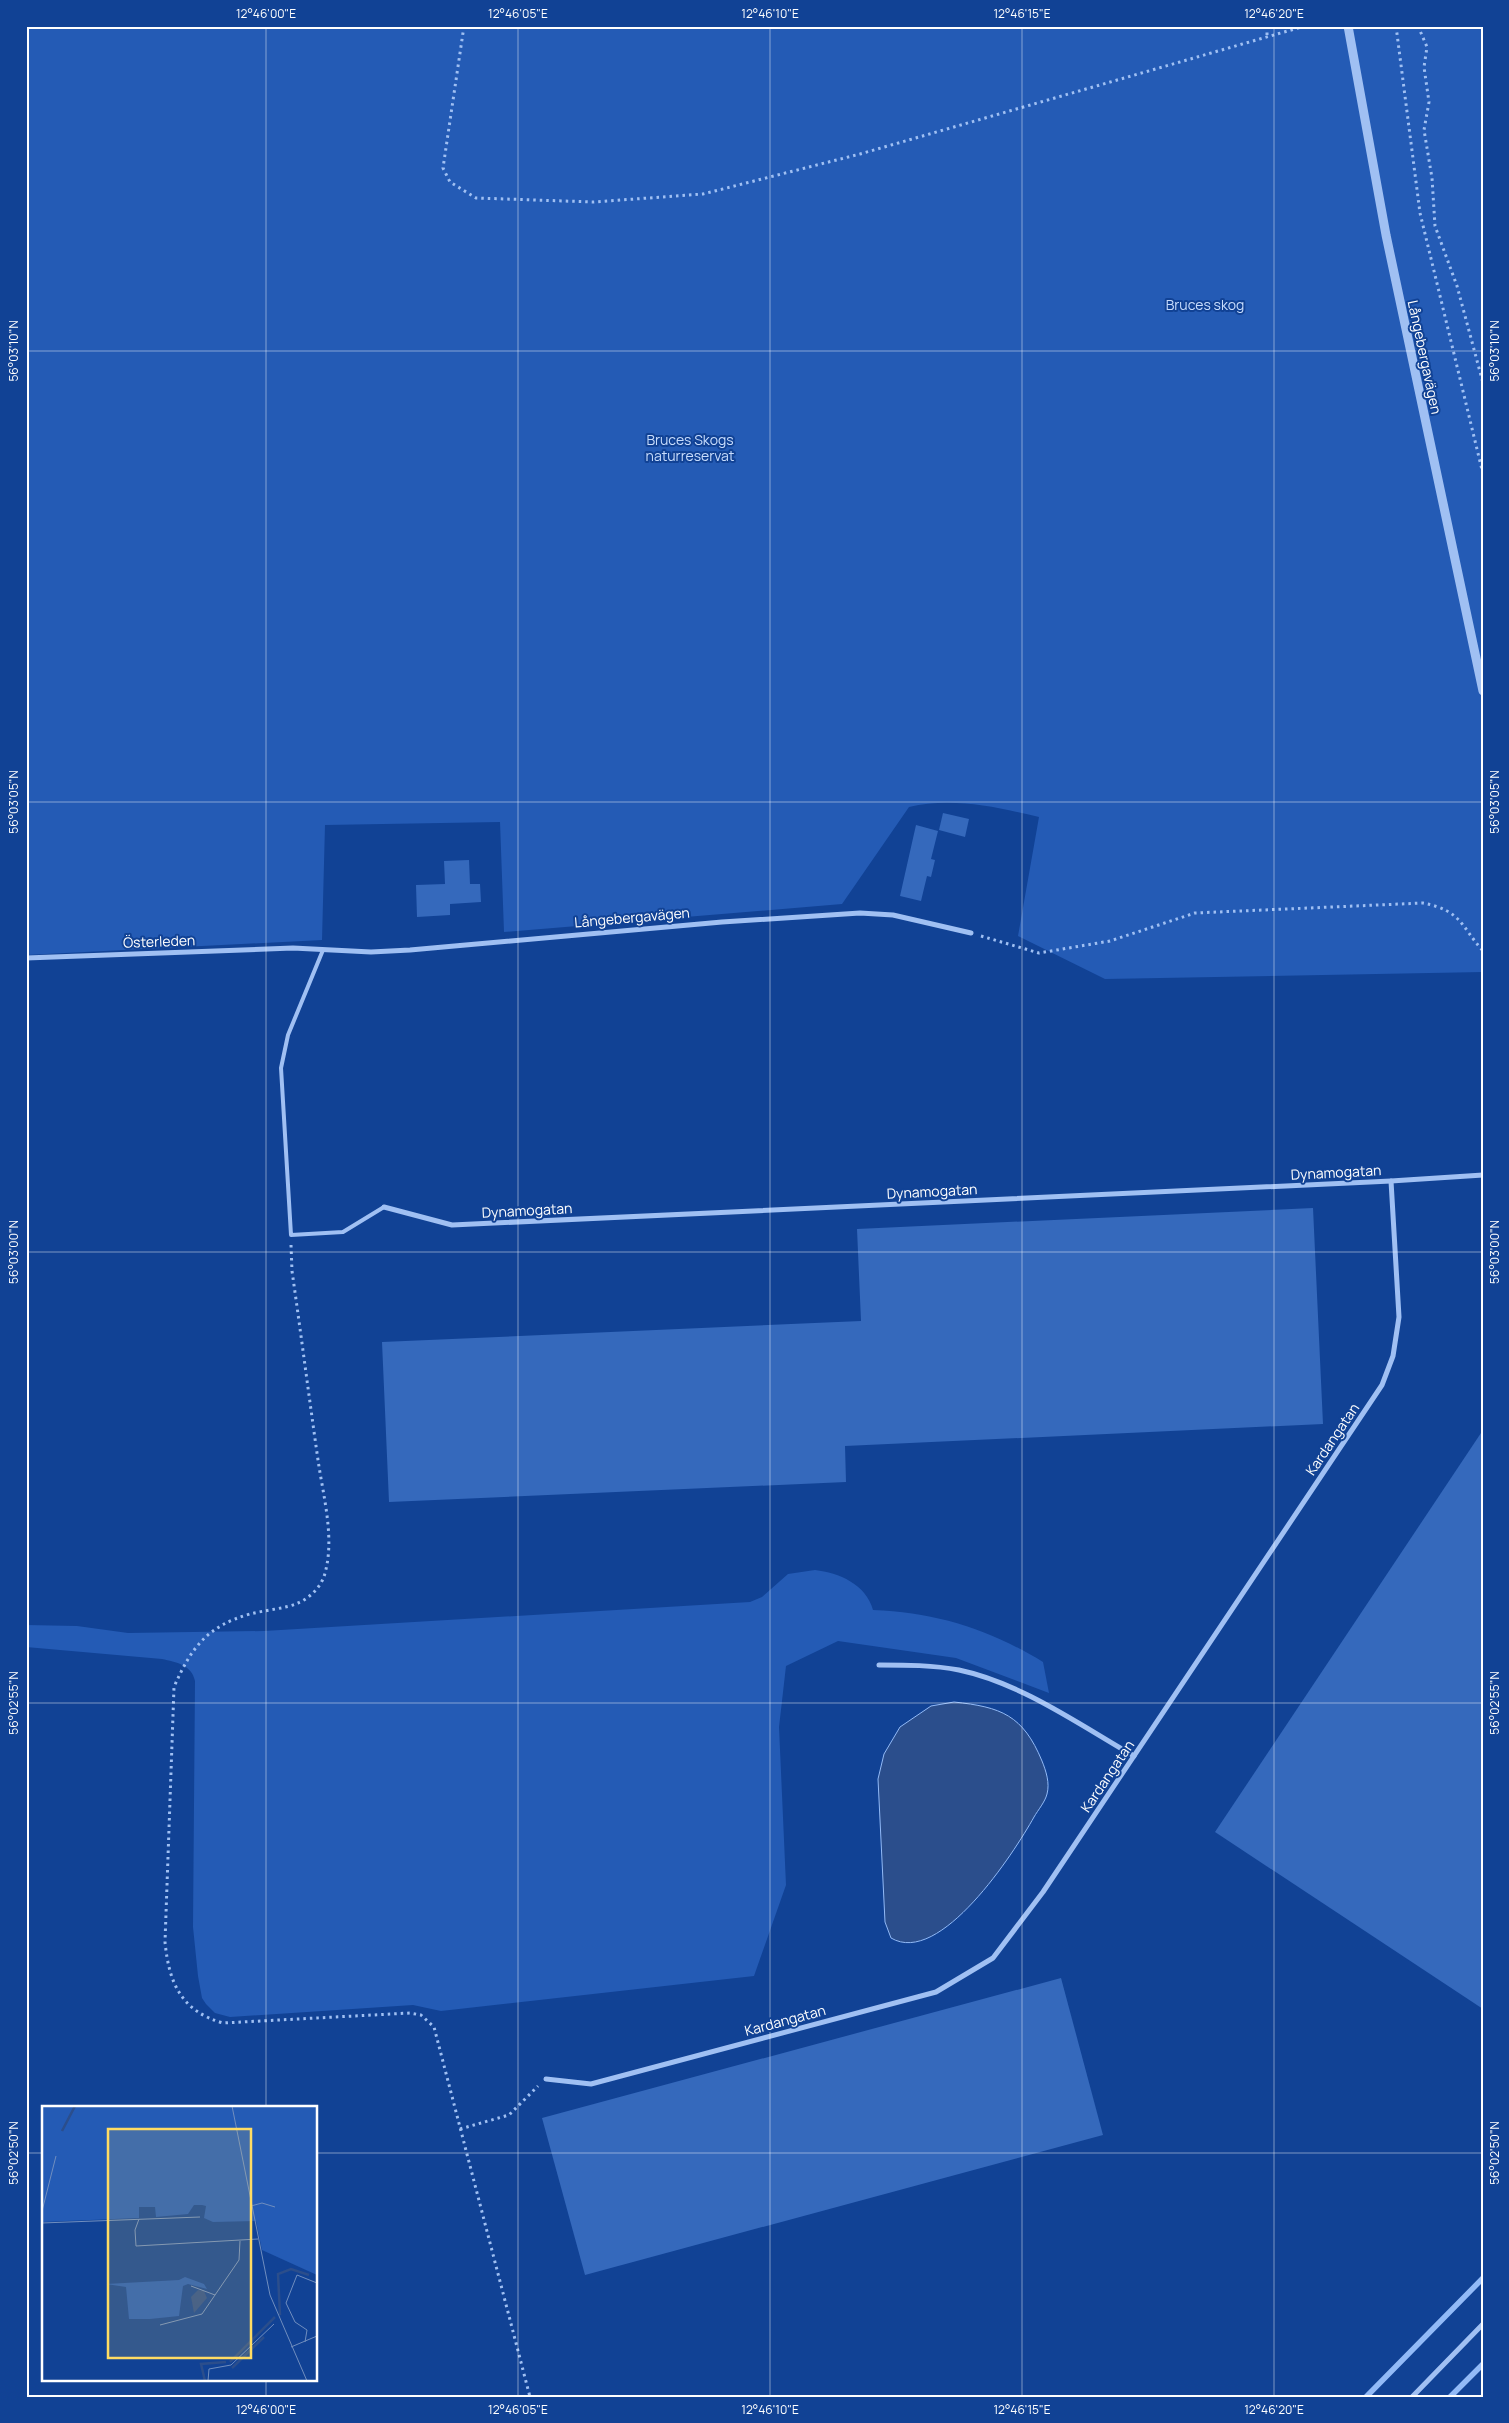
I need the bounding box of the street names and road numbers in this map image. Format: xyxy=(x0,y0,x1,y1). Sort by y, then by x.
street label: Långebergavägen xyxy=(1404,298,1446,416)
street label: Långebergavägen xyxy=(574,902,690,932)
street label: Österleden xyxy=(123,930,195,952)
street label: Dynamogatan xyxy=(1290,1160,1382,1184)
street label: Dynamogatan xyxy=(886,1179,978,1203)
street label: Dynamogatan xyxy=(481,1198,573,1222)
street label: Kardangatan xyxy=(1301,1399,1363,1479)
street label: Kardangatan xyxy=(1076,1736,1138,1816)
street label: Kardangatan xyxy=(742,2000,828,2040)

